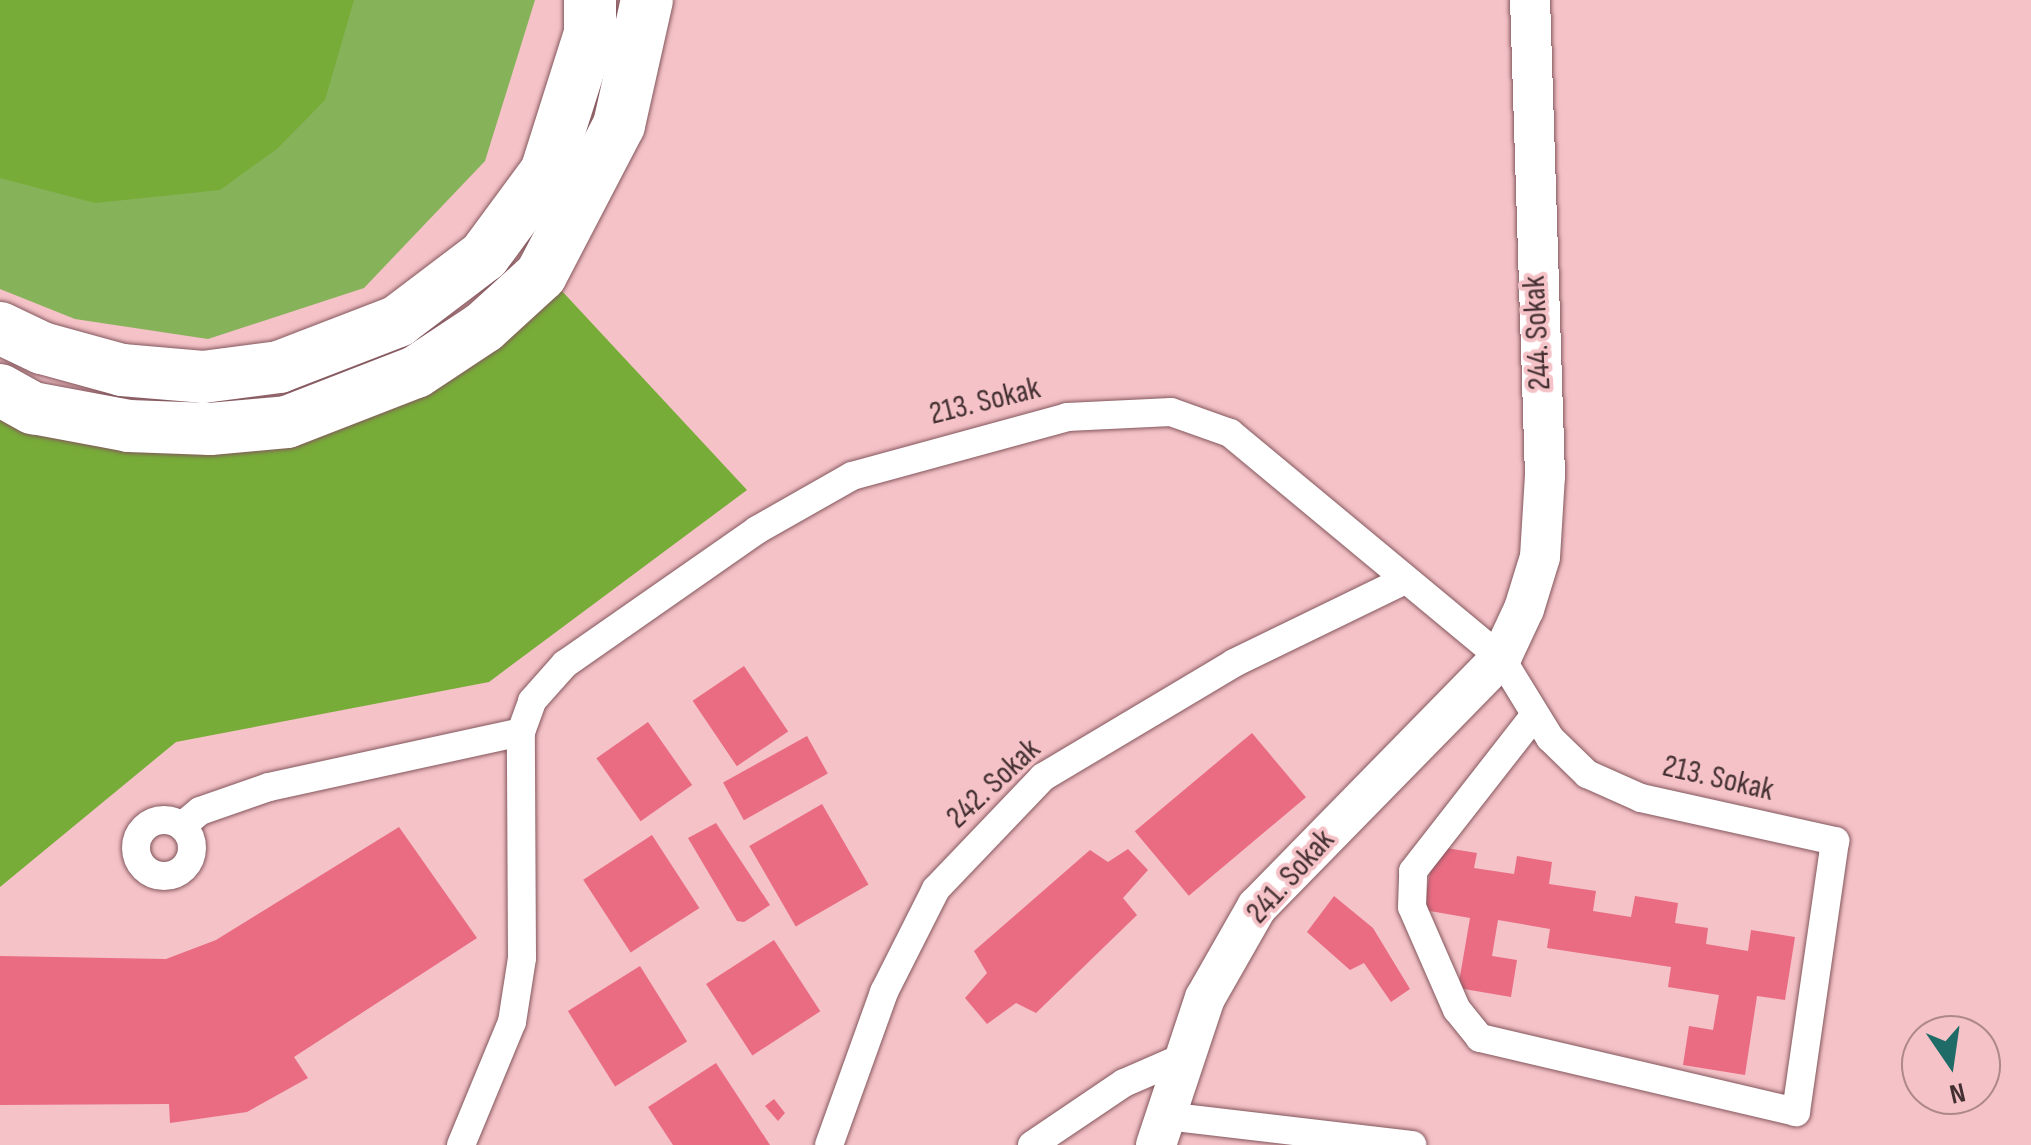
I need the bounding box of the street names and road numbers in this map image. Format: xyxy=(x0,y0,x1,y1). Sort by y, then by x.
street label: 244. Sokak xyxy=(1516,275,1560,391)
street label: 213. Sokak xyxy=(926,370,1044,434)
street label: 242. Sokak xyxy=(939,731,1049,837)
street label: 213. Sokak xyxy=(1659,748,1777,810)
street label: 241. Sokak xyxy=(1239,822,1343,932)

